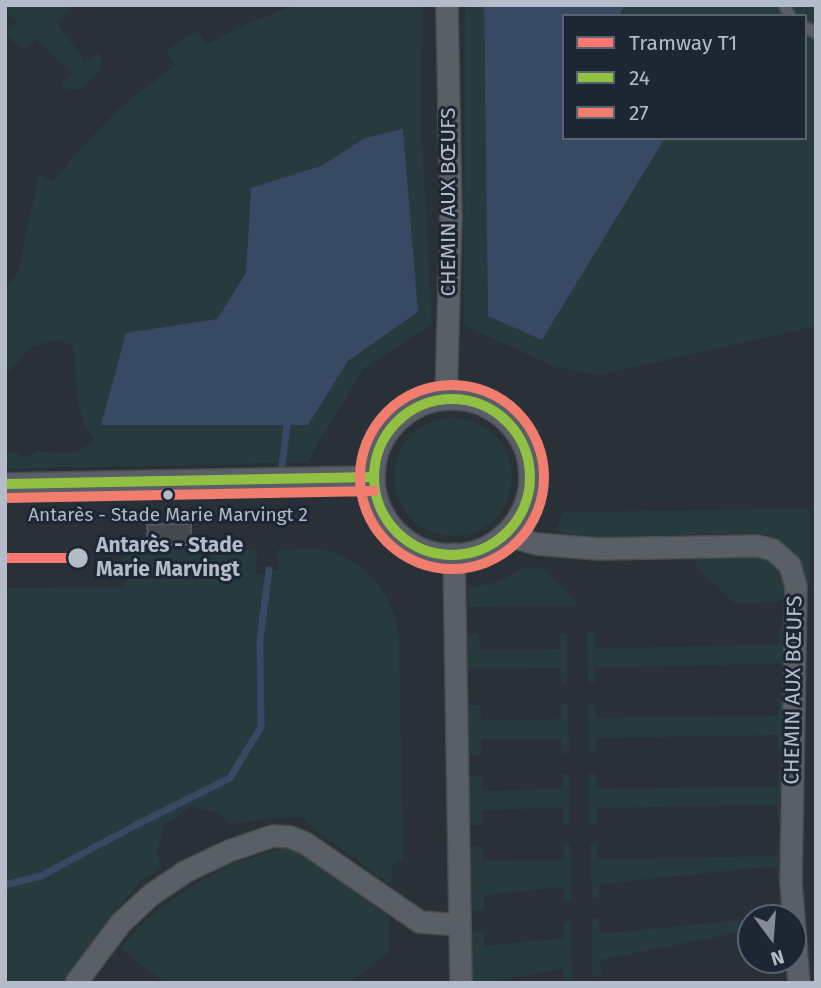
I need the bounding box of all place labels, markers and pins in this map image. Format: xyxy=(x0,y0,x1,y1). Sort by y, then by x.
marker: Antarès - Stade Marie Marvingt 2 xyxy=(161,488,175,502)
place label: Antarès - Stade Marie Marvingt 2 xyxy=(28,505,308,527)
place label: Antarès - Stade Marie Marvingt xyxy=(96,533,243,583)
marker: Antarès - Stade Marie Marvingt xyxy=(66,546,90,570)

